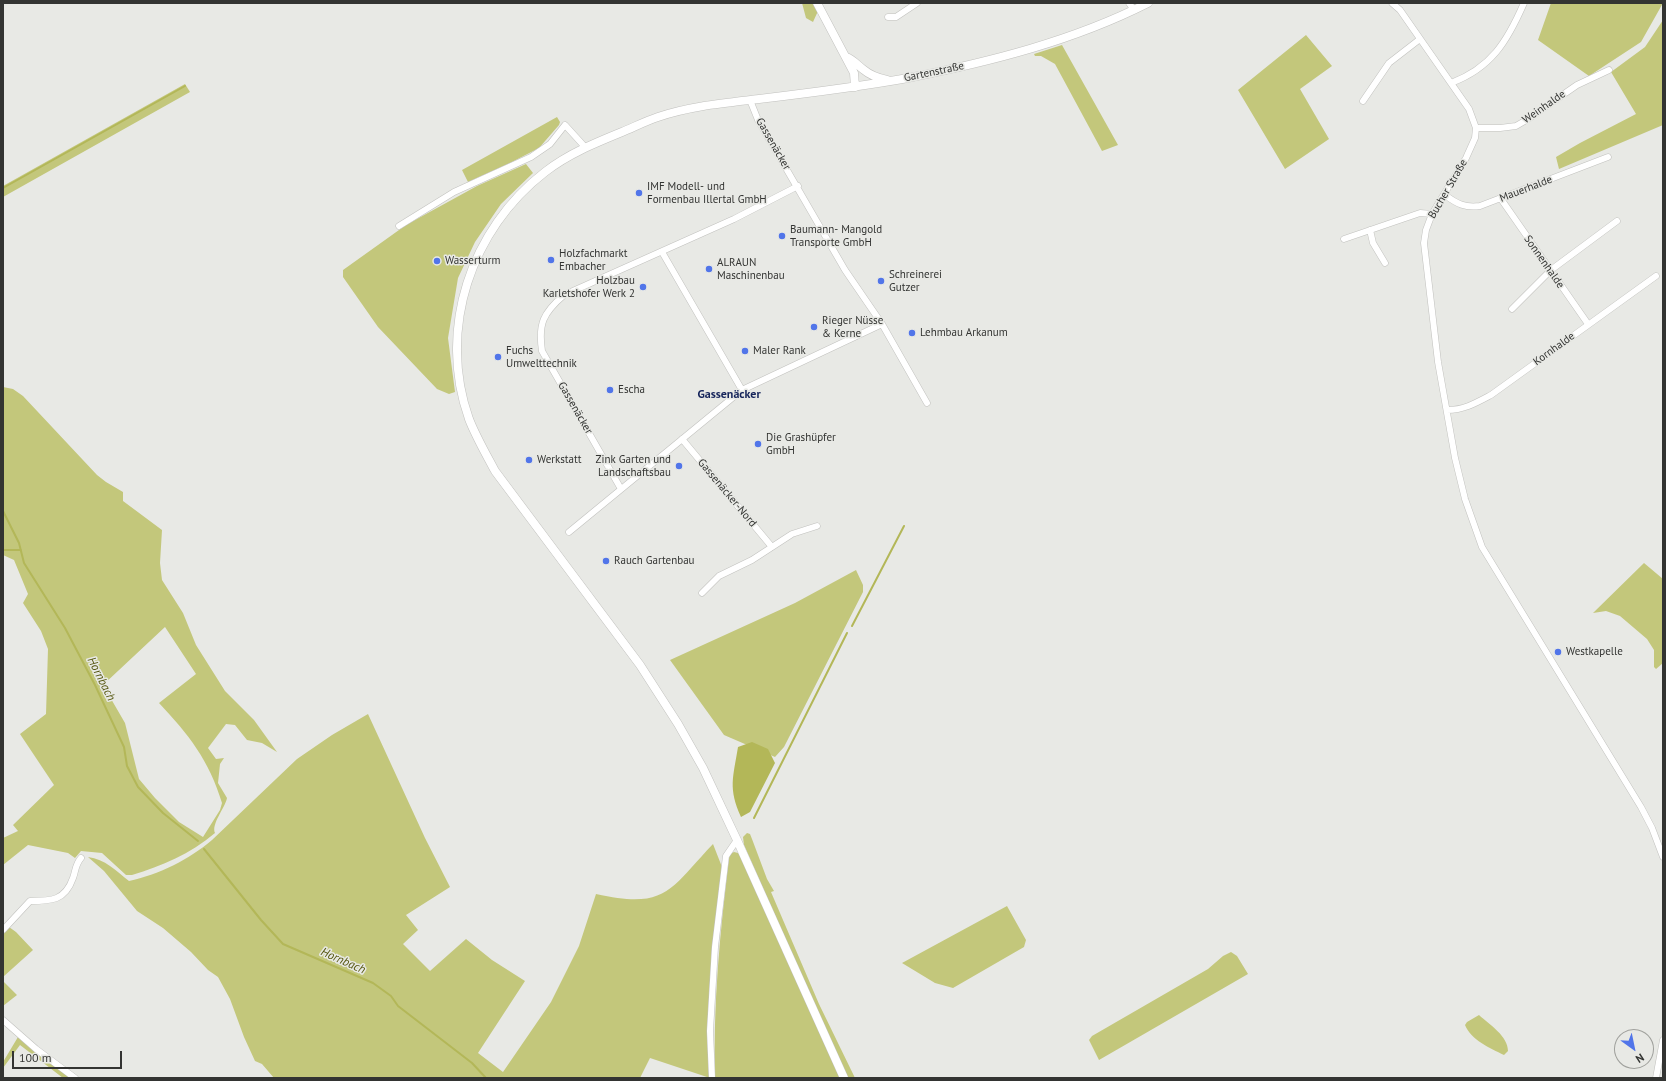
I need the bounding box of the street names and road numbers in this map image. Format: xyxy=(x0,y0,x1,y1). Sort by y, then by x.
street label: Gartenstraße xyxy=(903,59,965,85)
street label: Weinhalde xyxy=(1520,87,1568,127)
street label: Gassenäcker xyxy=(753,116,793,172)
street label: Bucher Straße xyxy=(1426,157,1470,221)
street label: Mauerhalde xyxy=(1498,173,1554,205)
street label: Sonnenhalde xyxy=(1521,233,1567,291)
street label: Kornhalde xyxy=(1531,330,1577,368)
street label: Gassenäcker xyxy=(555,380,595,436)
street label: Gassenäcker-Nord xyxy=(695,456,759,530)

